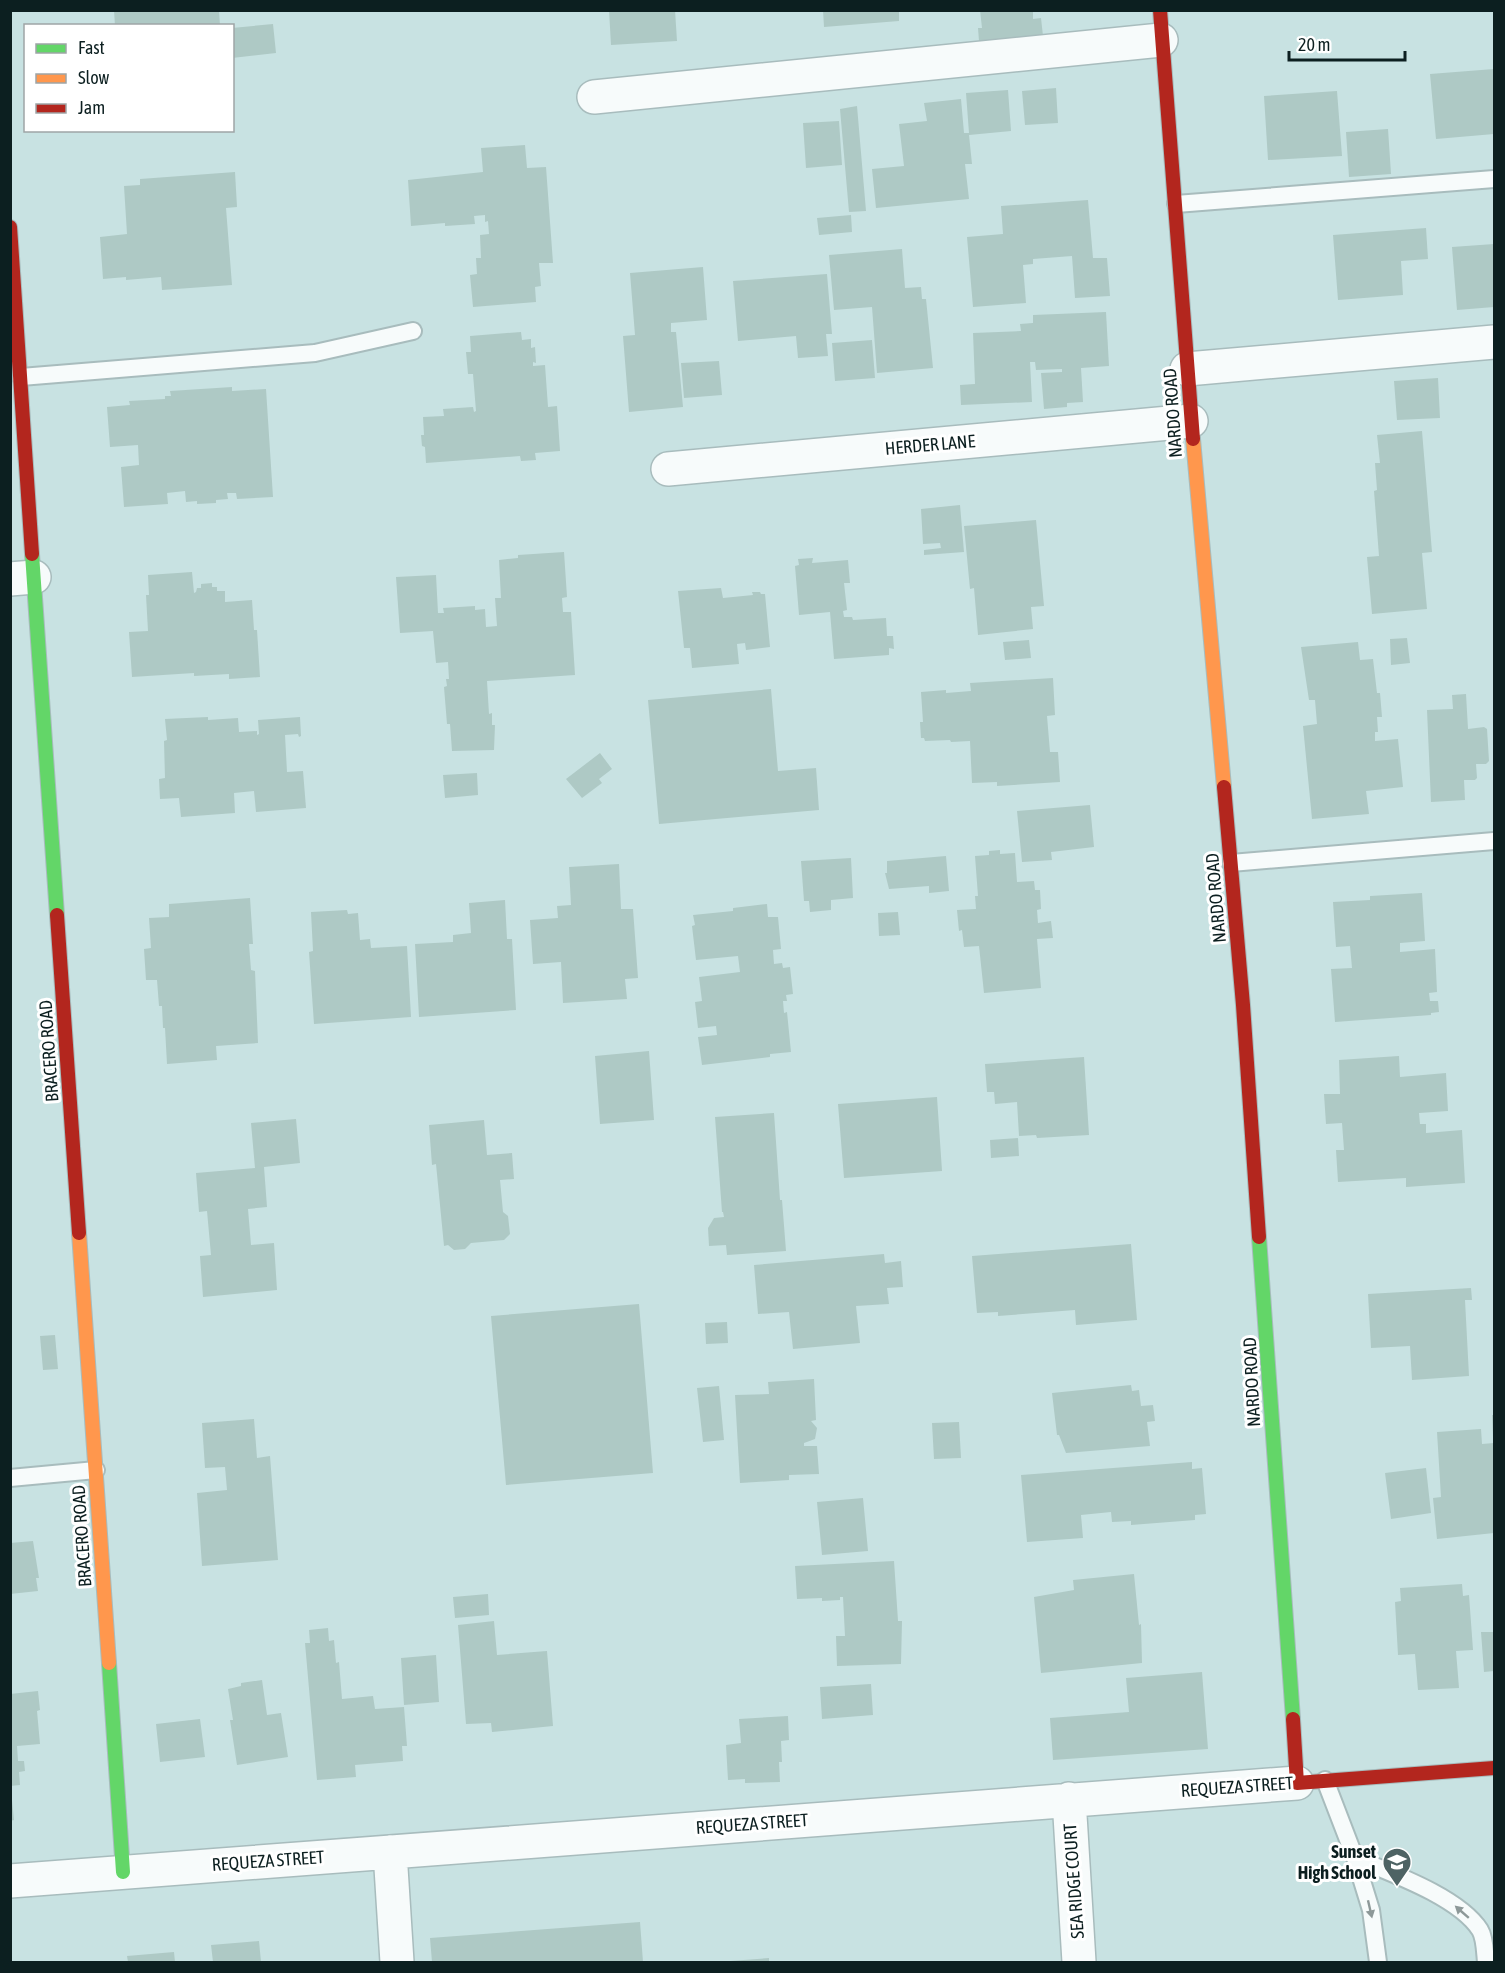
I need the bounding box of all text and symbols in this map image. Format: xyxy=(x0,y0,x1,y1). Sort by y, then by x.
legend xyxy=(24,24,234,132)
scale bar xyxy=(1289,24,1404,62)
text: 20 m xyxy=(1298,34,1330,55)
text: Fast xyxy=(78,37,105,58)
text: Slow xyxy=(78,67,109,88)
text: Jam xyxy=(78,97,105,118)
street label: NARDO ROAD xyxy=(1159,368,1186,459)
street label: HERDER LANE xyxy=(884,430,976,459)
street label: NARDO ROAD xyxy=(1201,852,1230,944)
street label: BRACERO ROAD xyxy=(34,999,63,1103)
street label: NARDO ROAD xyxy=(1239,1337,1264,1427)
street label: BRACERO ROAD xyxy=(67,1484,96,1588)
street label: REQUEZA STREET xyxy=(1180,1772,1294,1801)
street label: REQUEZA STREET xyxy=(695,1809,809,1838)
street label: SEA RIDGE COURT xyxy=(1059,1823,1088,1939)
place label: Sunset High School xyxy=(1298,1841,1377,1883)
street label: REQUEZA STREET xyxy=(211,1846,325,1875)
school or university icon: Sunset High School xyxy=(1381,1846,1413,1888)
one-way arrow xyxy=(1366,1900,1376,1918)
one-way arrow xyxy=(1455,1906,1470,1919)

